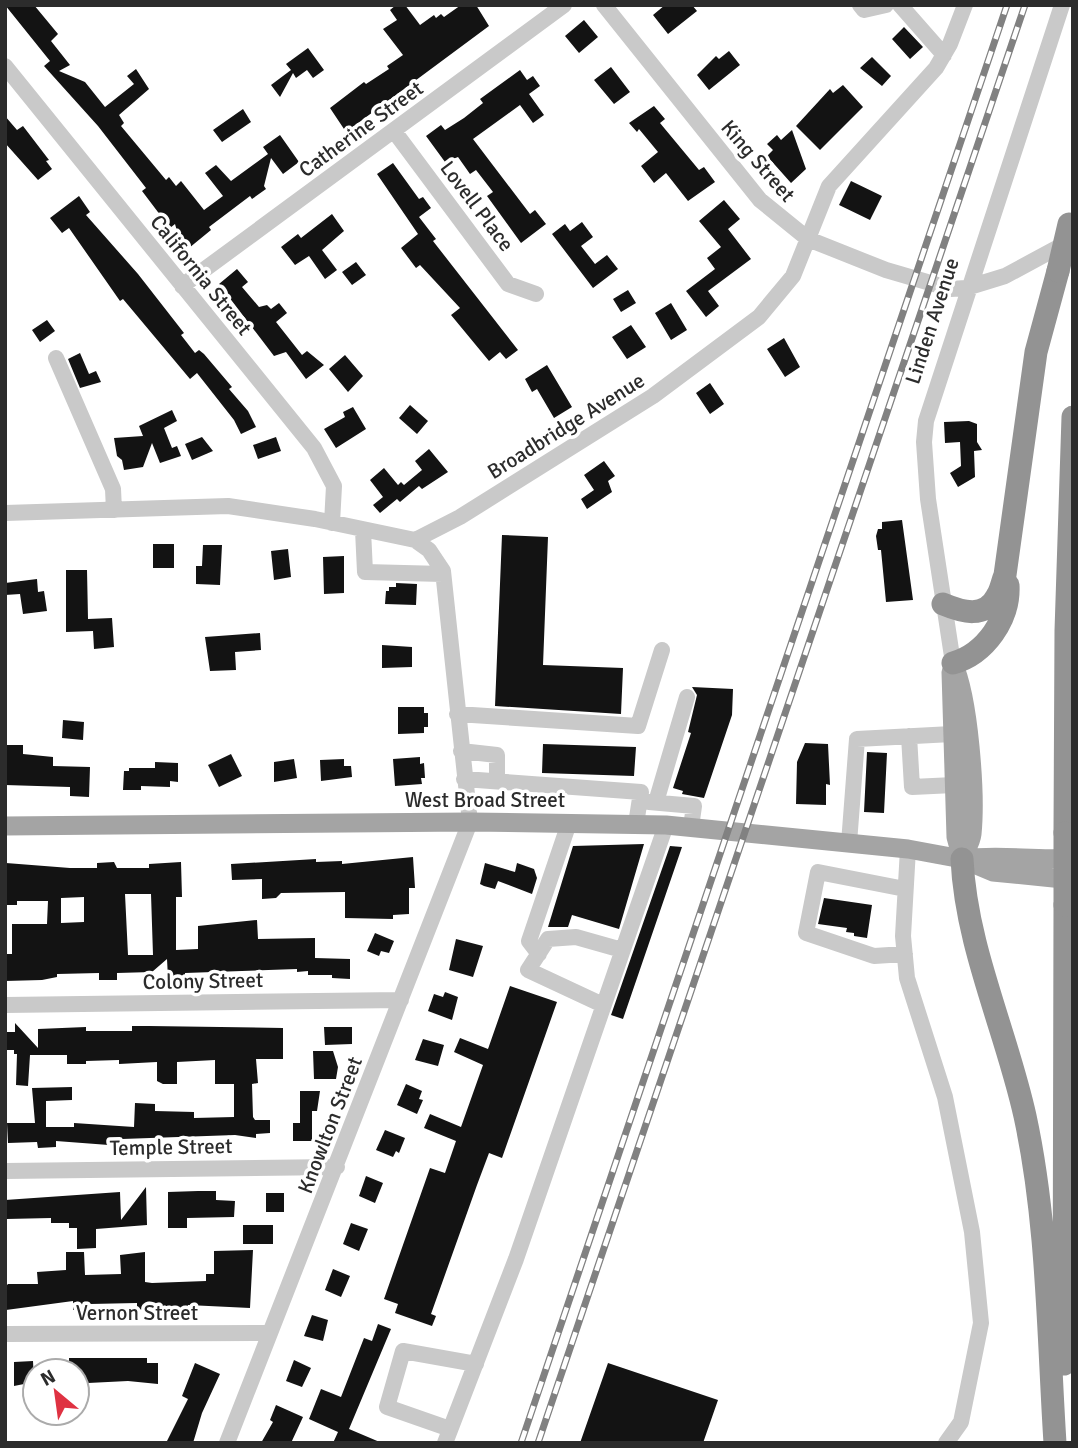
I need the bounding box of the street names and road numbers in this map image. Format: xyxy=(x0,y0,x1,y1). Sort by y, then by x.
street label: Catherine Street xyxy=(294,75,428,183)
street label: King Street xyxy=(715,115,801,207)
street label: Lovell Place xyxy=(435,156,519,256)
street label: California Street xyxy=(144,210,258,340)
street label: Linden Avenue xyxy=(899,255,965,387)
street label: Broadbridge Avenue xyxy=(483,367,649,485)
street label: West Broad Street xyxy=(405,787,565,813)
street label: Colony Street xyxy=(142,967,264,995)
street label: Knowlton Street xyxy=(292,1053,368,1197)
street label: Temple Street xyxy=(109,1133,233,1161)
street label: Vernon Street xyxy=(76,1300,198,1326)

